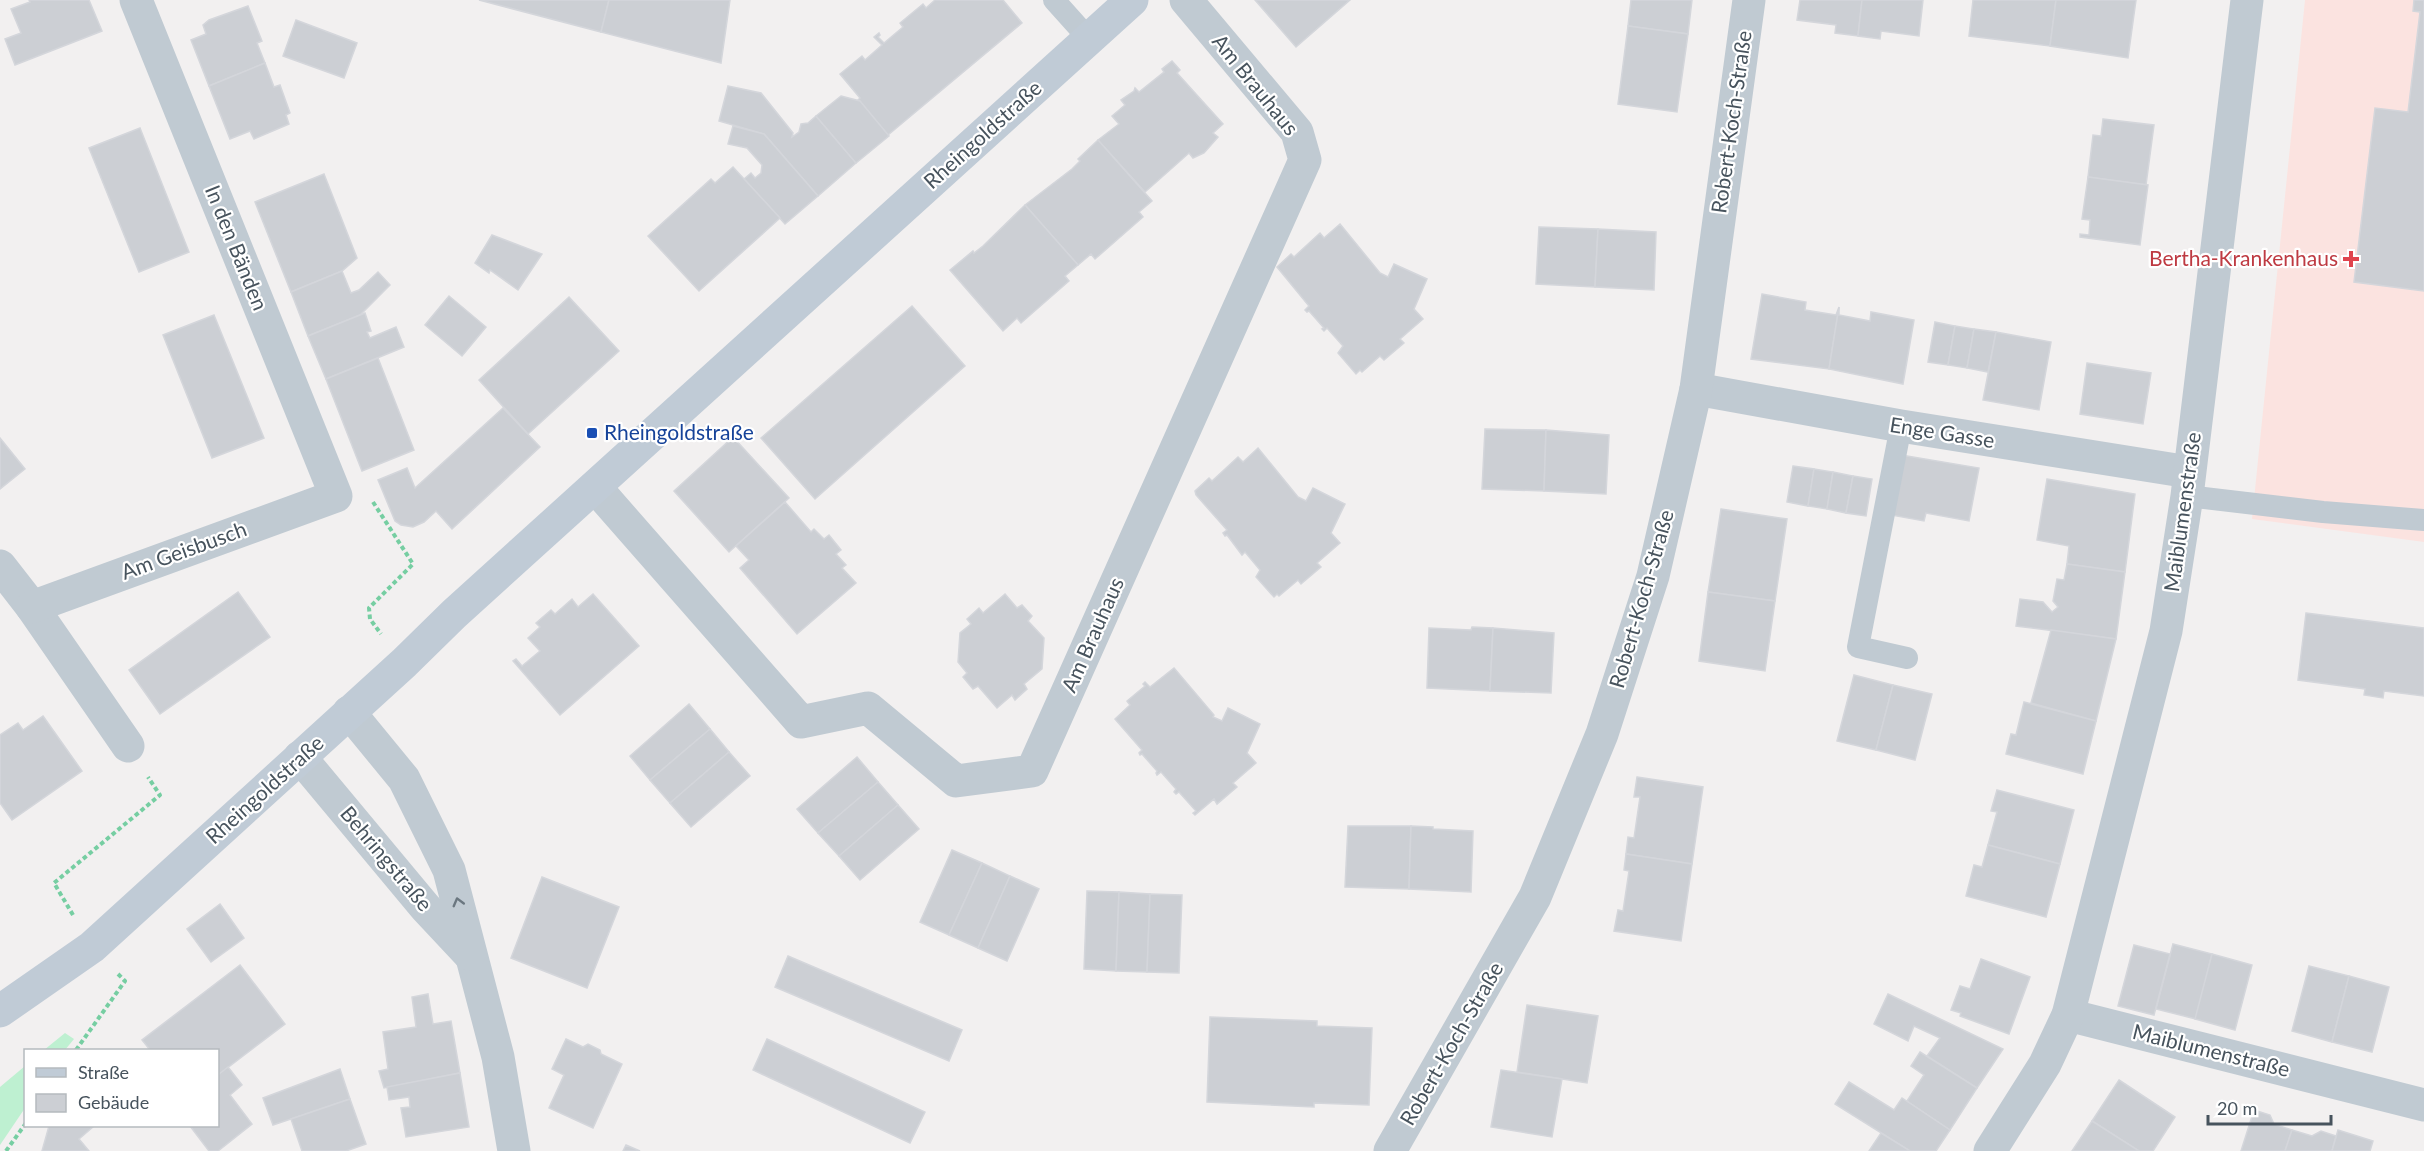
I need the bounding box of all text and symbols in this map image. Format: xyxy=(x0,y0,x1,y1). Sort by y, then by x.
street label: Am Brauhaus xyxy=(1208,28,1305,140)
street label: Robert-Koch-Straße xyxy=(1705,29,1756,215)
street label: Rheingoldstraße xyxy=(918,74,1046,193)
street label: In den Bänden xyxy=(201,181,274,314)
place label: Bertha-Krankenhaus xyxy=(2149,245,2338,270)
marker: Bertha-Krankenhaus xyxy=(2342,250,2360,268)
street label: Enge Gasse xyxy=(1888,411,1996,452)
place label: Rheingoldstraße xyxy=(604,419,754,444)
marker: Rheingoldstraße xyxy=(585,426,599,440)
street label: Maiblumenstraße xyxy=(2158,430,2205,593)
street label: Robert-Koch-Straße xyxy=(1603,507,1678,691)
street label: Am Geisbusch xyxy=(117,515,250,584)
street label: Am Brauhaus xyxy=(1055,573,1128,696)
street label: Rheingoldstraße xyxy=(200,729,328,848)
street label: Behringstraße xyxy=(336,800,438,916)
one-way arrow xyxy=(453,897,465,908)
street label: Robert-Koch-Straße xyxy=(1394,957,1508,1129)
street label: Maiblumenstraße xyxy=(2130,1018,2292,1081)
legend xyxy=(24,1049,219,1127)
text: Straße xyxy=(78,1061,129,1083)
scale bar xyxy=(2208,1088,2331,1126)
text: Gebäude xyxy=(78,1091,149,1113)
text: 20 m xyxy=(2217,1097,2257,1119)

